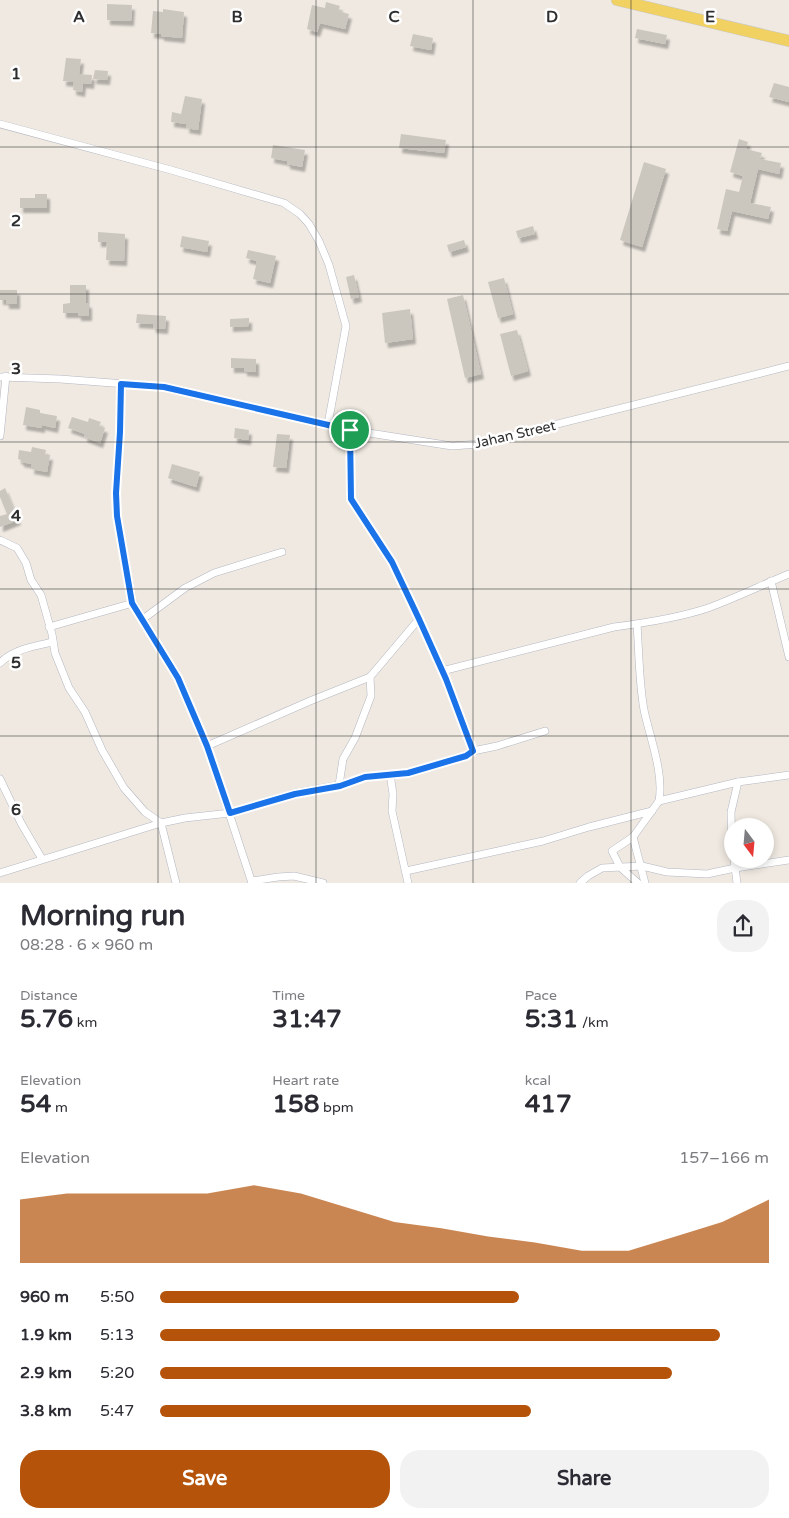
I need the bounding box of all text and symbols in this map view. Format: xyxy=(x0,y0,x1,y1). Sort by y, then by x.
text: A xyxy=(73,7,85,27)
text: B xyxy=(231,7,243,27)
text: C xyxy=(388,7,400,27)
text: D xyxy=(546,7,558,27)
text: E xyxy=(705,7,715,27)
text: 1 xyxy=(11,64,21,84)
text: 2 xyxy=(11,211,21,231)
text: 3 xyxy=(11,359,21,379)
pin xyxy=(329,409,371,451)
icon: arrive xyxy=(336,416,364,444)
street label: Jahan Street xyxy=(473,417,558,452)
text: 4 xyxy=(11,506,21,526)
text: 5 xyxy=(11,653,21,673)
text: 6 xyxy=(11,800,21,820)
north arrow xyxy=(724,818,774,868)
map controls xyxy=(724,818,774,868)
text: Morning run xyxy=(20,899,185,933)
button: share xyxy=(717,900,769,952)
text: 08:28 · 6 × 960 m xyxy=(20,935,153,955)
text: Distance xyxy=(20,987,78,1004)
text: Time xyxy=(272,987,305,1004)
text: Pace xyxy=(525,987,557,1004)
text: 5.76 xyxy=(20,1004,73,1034)
text: 31:47 xyxy=(272,1004,342,1034)
text: 5:31 xyxy=(525,1004,578,1034)
text: km xyxy=(73,1014,97,1031)
text: /km xyxy=(578,1014,609,1031)
text: Elevation xyxy=(20,1072,81,1089)
text: Heart rate xyxy=(272,1072,339,1089)
text: kcal xyxy=(525,1072,551,1089)
text: 54 xyxy=(20,1089,51,1119)
text: 158 xyxy=(272,1089,319,1119)
text: 417 xyxy=(525,1089,572,1119)
text: m xyxy=(51,1099,68,1116)
text: bpm xyxy=(319,1099,354,1116)
text: Elevation xyxy=(20,1148,90,1168)
text: 157–166 m xyxy=(679,1148,769,1168)
text: 960 m xyxy=(20,1287,69,1307)
text: 5:50 xyxy=(100,1287,134,1307)
text: 1.9 km xyxy=(20,1325,72,1345)
text: 5:13 xyxy=(100,1325,134,1345)
text: 2.9 km xyxy=(20,1363,72,1383)
text: 5:20 xyxy=(100,1363,134,1383)
text: 3.8 km xyxy=(20,1401,72,1421)
text: 5:47 xyxy=(100,1401,134,1421)
button: Save xyxy=(20,1450,390,1508)
button: Share xyxy=(400,1450,769,1508)

